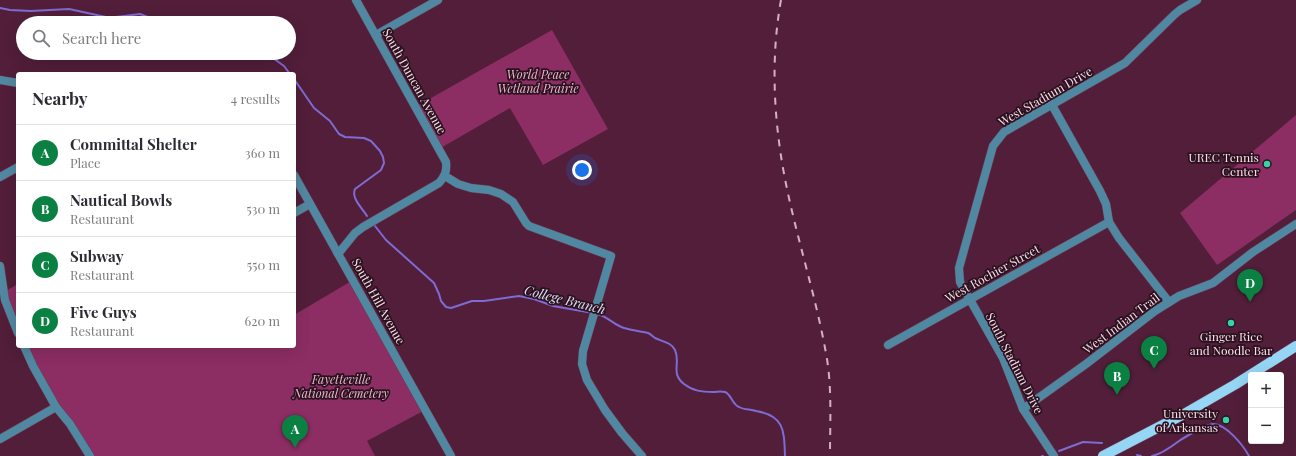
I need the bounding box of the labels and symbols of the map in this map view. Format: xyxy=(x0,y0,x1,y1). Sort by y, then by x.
street label: South Duncan Avenue xyxy=(379,25,451,137)
street label: West Stadium Drive xyxy=(994,63,1095,130)
park label: World Peace Wetland Prairie xyxy=(497,66,579,96)
place label: UREC Tennis Center xyxy=(1189,149,1260,179)
marker: UREC Tennis Center xyxy=(1262,159,1272,169)
your location xyxy=(572,160,592,180)
street label: West Rochier Street xyxy=(941,240,1043,306)
street label: South Hill Avenue xyxy=(349,255,409,347)
pin: D xyxy=(1237,269,1263,302)
water label: College Branch xyxy=(523,281,607,317)
street label: West Indian Trail xyxy=(1079,289,1163,358)
street label: South Stadium Drive xyxy=(983,310,1047,416)
marker: Ginger Rice and Noodle Bar xyxy=(1226,318,1236,328)
place label: Ginger Rice and Noodle Bar xyxy=(1190,328,1273,358)
pin: C xyxy=(1141,336,1167,369)
pin: B xyxy=(1104,362,1130,395)
park label: Fayetteville National Cemetery xyxy=(292,371,389,401)
place label: University of Arkansas xyxy=(1156,405,1218,435)
pin: A xyxy=(282,415,308,448)
marker: University of Arkansas xyxy=(1221,415,1231,425)

